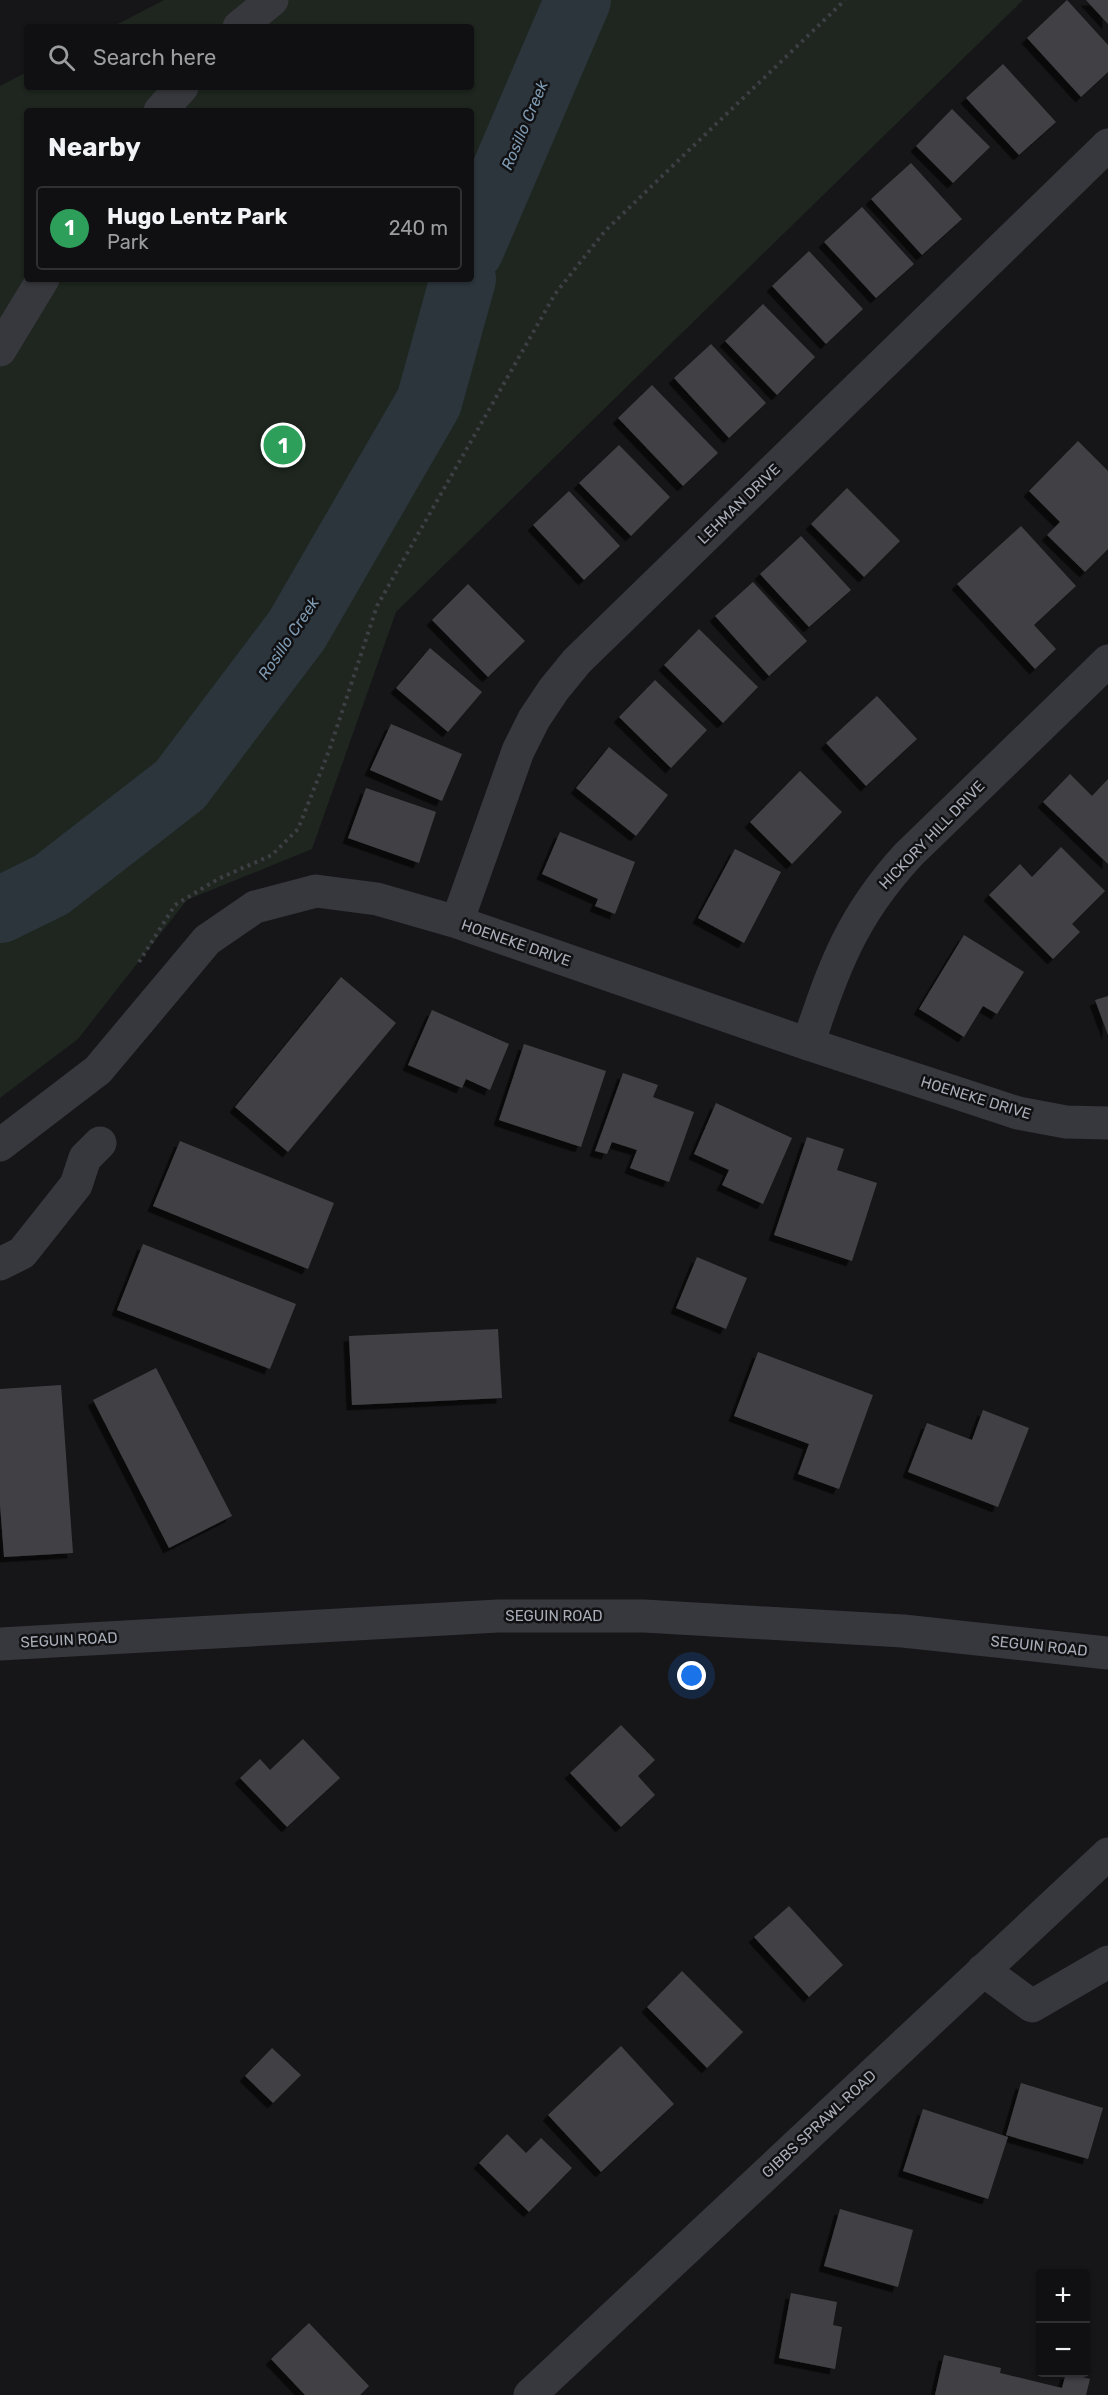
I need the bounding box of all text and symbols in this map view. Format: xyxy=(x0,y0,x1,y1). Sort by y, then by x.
search box xyxy=(24,24,474,90)
icon: search xyxy=(45,41,78,74)
text: Search here xyxy=(93,44,216,71)
water label: Rosillo Creek xyxy=(497,77,552,173)
text: Nearby xyxy=(48,132,141,163)
text: Hugo Lentz Park xyxy=(107,203,287,230)
text: 1 xyxy=(65,216,74,240)
text: 240 m xyxy=(389,216,448,240)
text: Park xyxy=(107,230,149,254)
pin: 1 xyxy=(264,422,302,468)
street label: LEHMAN DRIVE xyxy=(694,460,784,548)
water label: Rosillo Creek xyxy=(254,593,323,683)
street label: HICKORY HILL DRIVE xyxy=(876,777,988,893)
street label: HOENEKE DRIVE xyxy=(459,916,573,970)
street label: HOENEKE DRIVE xyxy=(919,1073,1033,1123)
street label: SEGUIN ROAD xyxy=(505,1607,603,1625)
street label: SEGUIN ROAD xyxy=(20,1628,118,1652)
street label: SEGUIN ROAD xyxy=(990,1632,1088,1660)
your location xyxy=(677,1661,706,1690)
street label: GIBBS SPRAWL ROAD xyxy=(758,2066,880,2182)
map controls xyxy=(1036,2269,1090,2377)
button: + xyxy=(1036,2269,1090,2323)
button: − xyxy=(1036,2323,1090,2377)

